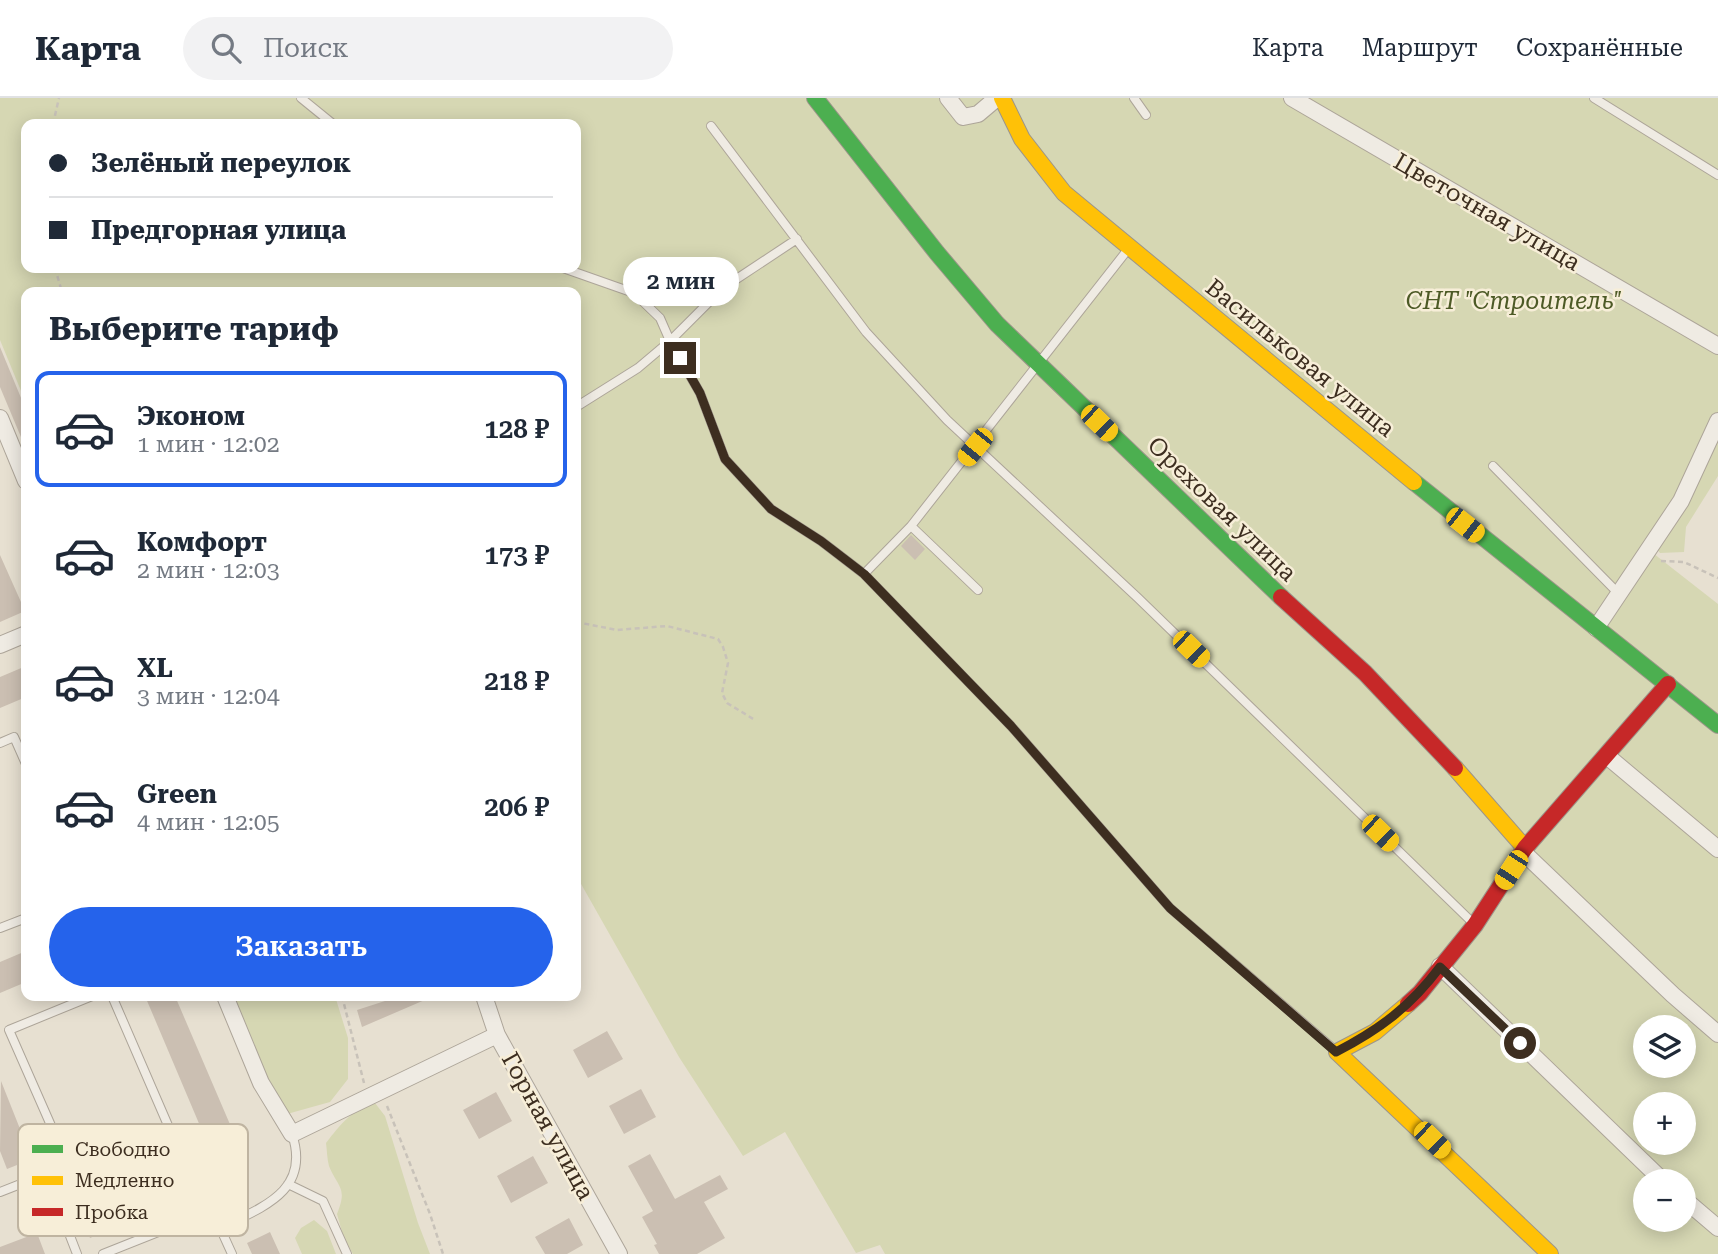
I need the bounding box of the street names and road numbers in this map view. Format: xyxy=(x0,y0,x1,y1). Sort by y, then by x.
street label: Цветочная улица xyxy=(1389,147,1585,277)
street label: Васильковая улица xyxy=(1200,273,1400,443)
street label: Ореховая улица xyxy=(1142,431,1302,587)
street label: Горная улица xyxy=(496,1047,600,1205)

